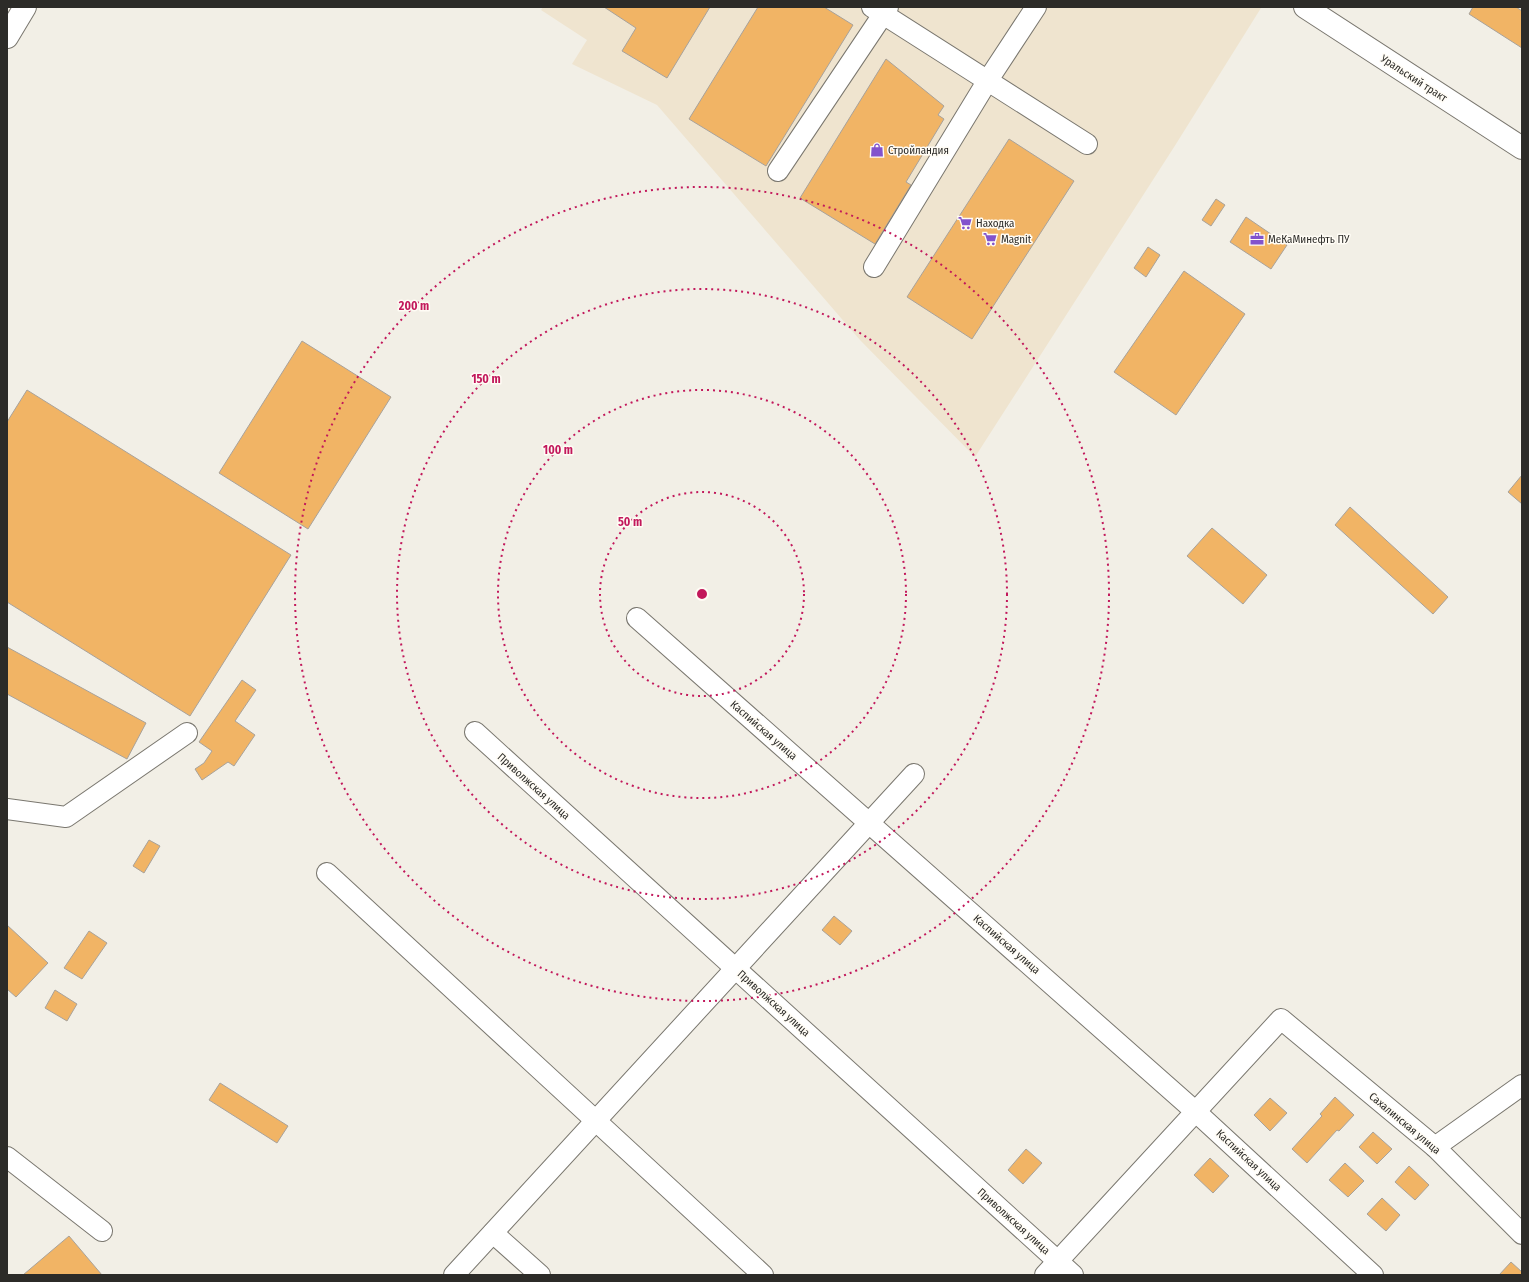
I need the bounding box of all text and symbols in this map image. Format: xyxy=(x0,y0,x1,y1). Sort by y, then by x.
street label: Уральский тракт xyxy=(1377,52,1450,105)
shop icon: Стройландия xyxy=(869,142,885,158)
place label: Стройландия xyxy=(888,144,949,157)
supermarket icon: Находка xyxy=(957,215,973,231)
place label: Находка xyxy=(976,217,1014,230)
supermarket icon: Magnit xyxy=(982,231,998,247)
office icon: МеКаМинефть ПУ xyxy=(1249,231,1265,247)
place label: Magnit xyxy=(1001,233,1032,246)
place label: МеКаМинефть ПУ xyxy=(1268,233,1350,246)
text: 200 m xyxy=(398,299,429,313)
text: 150 m xyxy=(471,372,501,386)
text: 100 m xyxy=(543,443,573,457)
text: 50 m xyxy=(618,515,642,529)
centre of rings xyxy=(695,587,709,601)
street label: Каспийская улица xyxy=(728,698,800,763)
street label: Приволжская улица xyxy=(495,750,573,822)
street label: Каспийская улица xyxy=(971,912,1043,977)
street label: Приволжская улица xyxy=(735,967,813,1039)
street label: Сахалинская улица xyxy=(1366,1090,1443,1157)
street label: Каспийская улица xyxy=(1213,1127,1284,1194)
street label: Приволжская улица xyxy=(975,1185,1053,1257)

